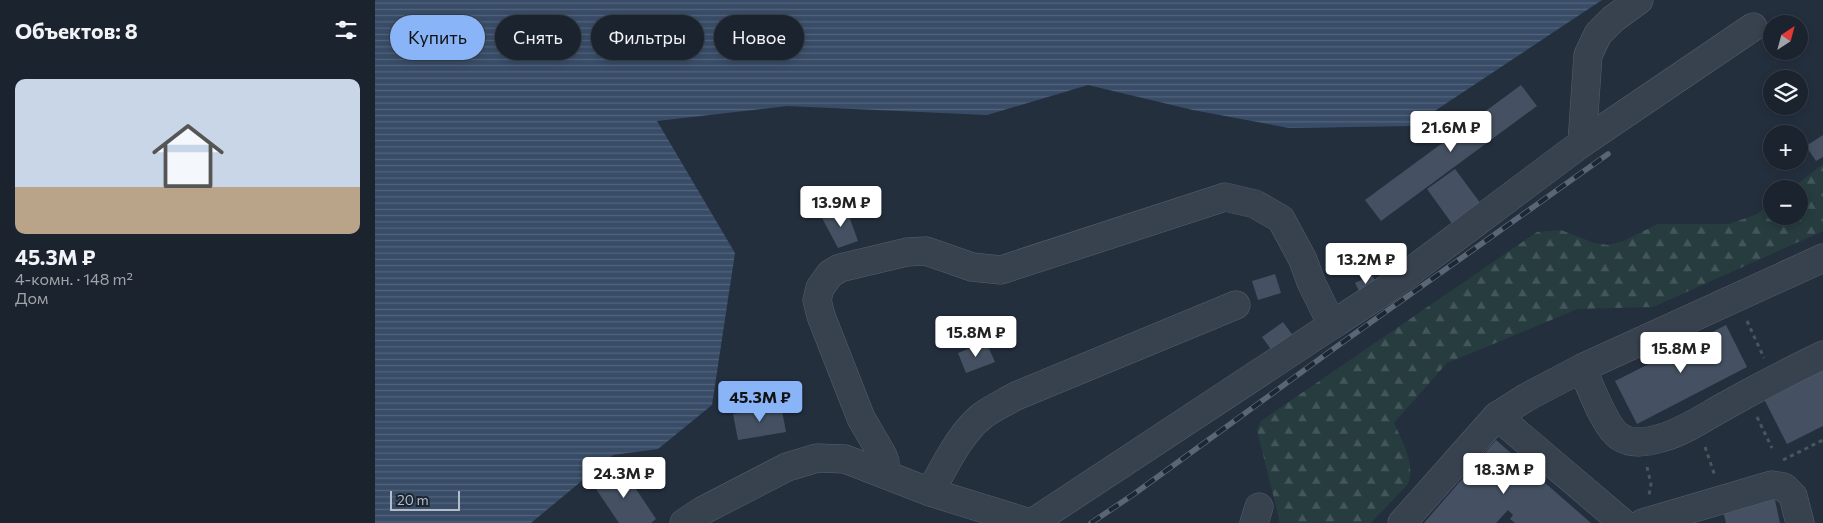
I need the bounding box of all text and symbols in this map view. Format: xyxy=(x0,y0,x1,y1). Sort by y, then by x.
chip: Купить xyxy=(390,15,485,60)
chip: Снять xyxy=(495,15,581,60)
chip: Фильтры xyxy=(591,15,704,60)
chip: Новое xyxy=(714,15,804,60)
north arrow xyxy=(1763,15,1807,60)
map controls xyxy=(1763,15,1808,225)
icon: filters xyxy=(332,16,360,44)
text: Объектов: 8 xyxy=(15,18,138,43)
button: layers xyxy=(1763,70,1808,115)
pin: 21.6M ₽ xyxy=(1405,110,1497,153)
icon: home xyxy=(143,111,233,201)
text: 21.6M ₽ xyxy=(1421,117,1481,136)
button: + xyxy=(1763,125,1808,170)
button: − xyxy=(1763,180,1808,225)
pin: 13.9M ₽ xyxy=(795,186,887,228)
text: 13.9M ₽ xyxy=(811,192,871,211)
pin: 13.2M ₽ xyxy=(1320,242,1412,285)
text: 45.3M ₽ xyxy=(15,244,96,269)
text: 13.2M ₽ xyxy=(1337,249,1395,268)
text: 4-комн. · 148 m² xyxy=(15,269,133,288)
text: Дом xyxy=(15,288,48,307)
pin: 15.8M ₽ xyxy=(930,316,1022,358)
text: 15.8M ₽ xyxy=(946,322,1006,341)
pin: 15.8M ₽ xyxy=(1635,332,1727,374)
text: 15.8M ₽ xyxy=(1651,338,1711,357)
pin: 45.3M ₽ xyxy=(714,380,806,423)
text: 45.3M ₽ xyxy=(729,387,791,406)
pin: 18.3M ₽ xyxy=(1458,452,1550,495)
pin: 24.3M ₽ xyxy=(578,456,670,499)
text: 18.3M ₽ xyxy=(1474,459,1534,478)
text: 24.3M ₽ xyxy=(593,463,655,482)
scale bar xyxy=(390,488,460,511)
text: 20 m xyxy=(397,491,429,508)

